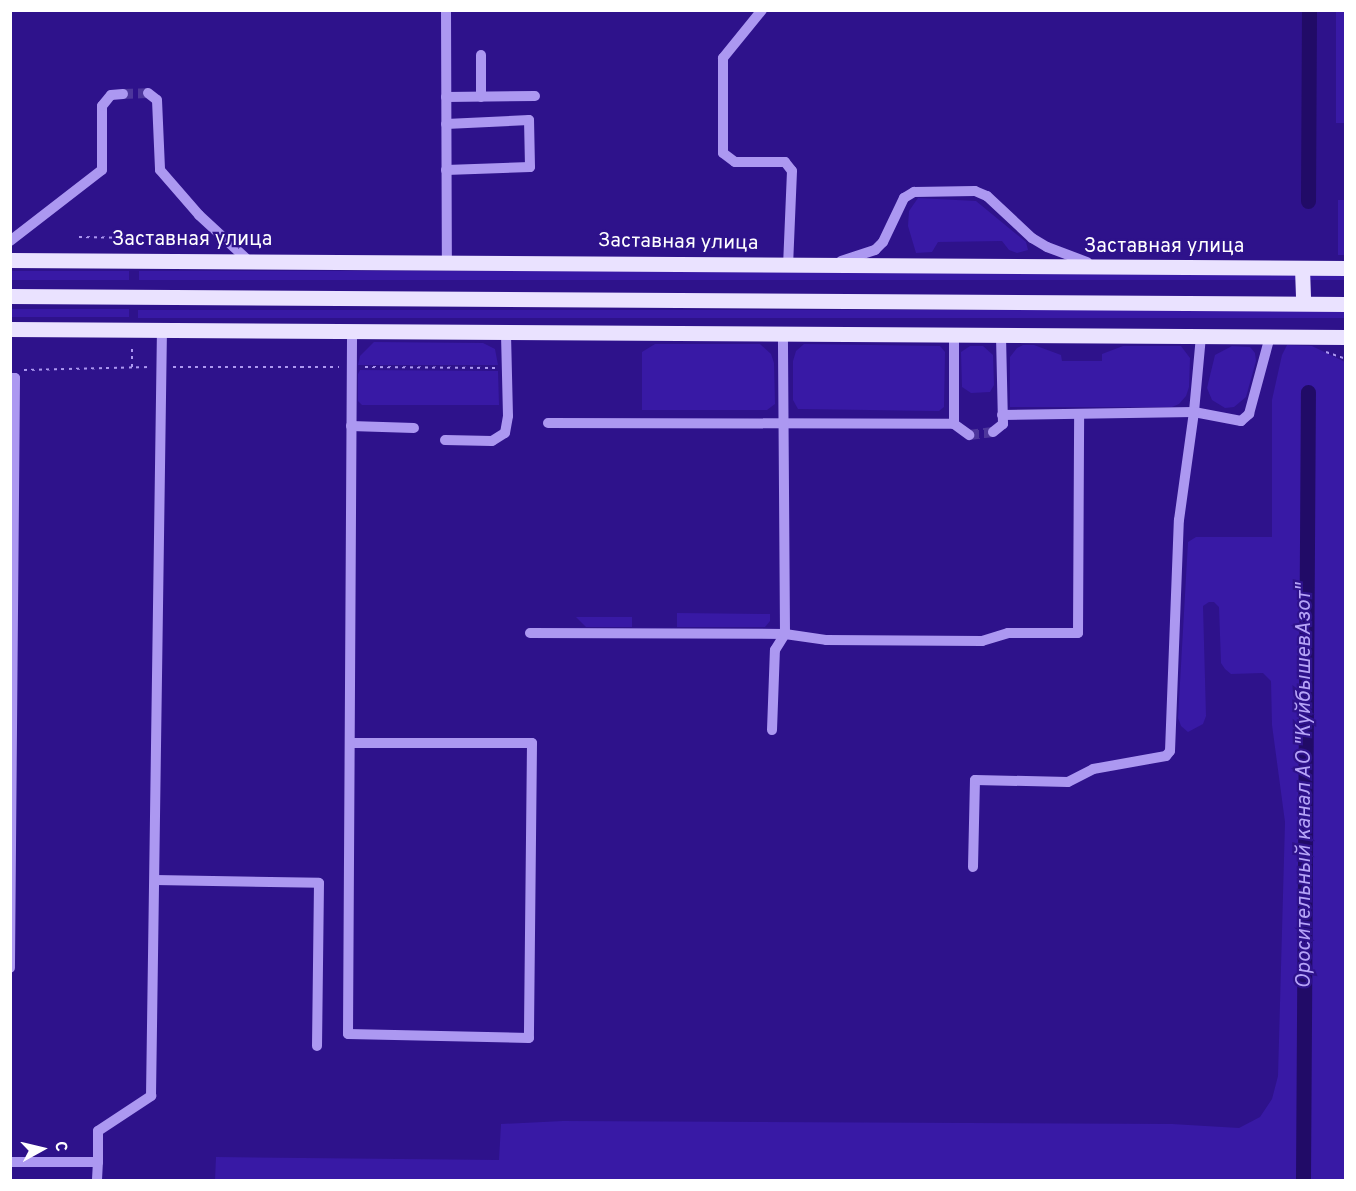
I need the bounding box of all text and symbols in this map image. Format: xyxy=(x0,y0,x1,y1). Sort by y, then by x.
street label: Заставная улица xyxy=(112,228,272,252)
street label: Заставная улица xyxy=(598,230,758,256)
street label: Заставная улица xyxy=(1084,235,1244,259)
water label: Оросительный канал АО "КуйбышевАзот" xyxy=(1292,583,1318,989)
north arrow xyxy=(12,1119,72,1179)
text: С xyxy=(49,1140,70,1153)

